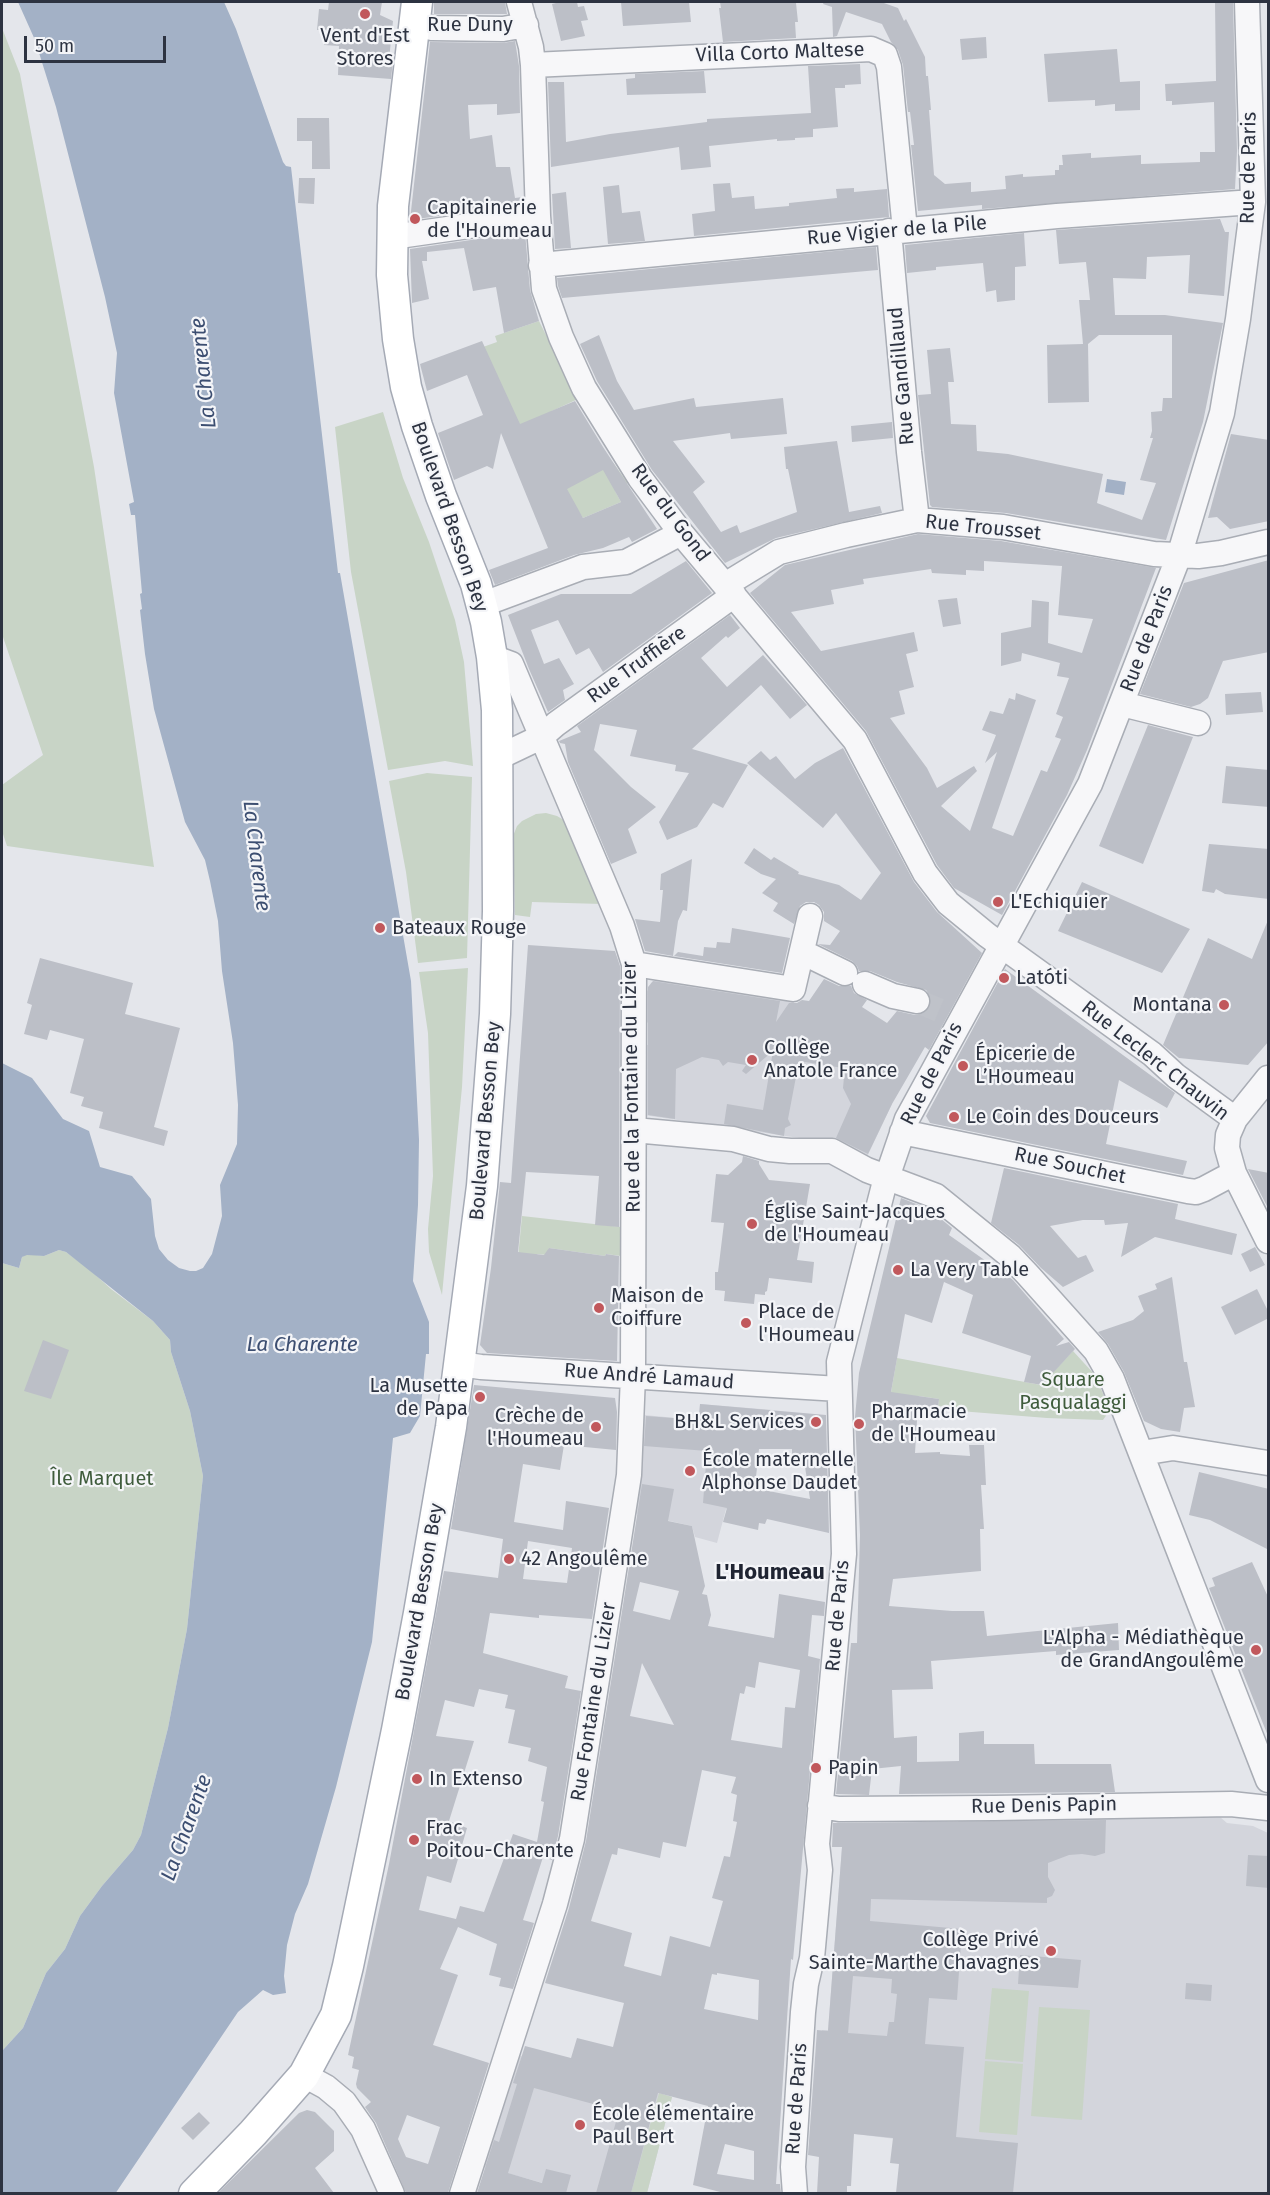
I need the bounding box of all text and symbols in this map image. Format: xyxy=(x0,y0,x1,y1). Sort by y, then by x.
marker: Vent d'Est Stores xyxy=(358,7,372,21)
street label: Rue Duny xyxy=(427,13,513,37)
scale bar xyxy=(27,24,170,62)
place label: Vent d'Est Stores xyxy=(320,24,410,71)
text: 50 m xyxy=(35,35,74,57)
street label: Villa Corto Maltese xyxy=(695,38,865,68)
street label: Rue de Paris xyxy=(1236,112,1262,224)
place label: Capitainerie de l'Houmeau xyxy=(427,196,552,243)
street label: Rue Vigier de la Pile xyxy=(806,211,988,251)
marker: Capitainerie de l'Houmeau xyxy=(408,212,422,226)
street label: Rue Gandillaud xyxy=(884,306,920,446)
water label: La Charente xyxy=(186,316,222,430)
street label: Boulevard Besson Bey xyxy=(405,419,493,615)
street label: Rue du Gond xyxy=(625,459,715,567)
street label: Rue Trousset xyxy=(924,510,1042,546)
street label: Rue de Paris xyxy=(1116,582,1178,696)
street label: Rue Truffière xyxy=(583,621,691,709)
water label: La Charente xyxy=(237,799,275,913)
place label: L'Echiquier xyxy=(1010,890,1107,914)
marker: L'Echiquier xyxy=(991,895,1005,909)
place label: Bateaux Rouge xyxy=(392,916,526,940)
marker: Bateaux Rouge xyxy=(373,921,387,935)
street label: Rue de la Fontaine du Lizier xyxy=(618,961,646,1213)
place label: Latóti xyxy=(1016,966,1068,990)
marker: Latóti xyxy=(997,971,1011,985)
place label: Montana xyxy=(1132,993,1212,1017)
street label: Rue Leclerc Chauvin xyxy=(1076,996,1234,1126)
marker: Montana xyxy=(1217,998,1231,1012)
street label: Rue de Paris xyxy=(896,1019,968,1129)
street label: Boulevard Besson Bey xyxy=(465,1020,507,1222)
place label: Collège Anatole France xyxy=(764,1036,897,1083)
place label: Épicerie de L’Houmeau xyxy=(975,1042,1075,1089)
marker: Collège Anatole France xyxy=(745,1053,759,1067)
marker: Épicerie de L’Houmeau xyxy=(956,1059,970,1073)
place label: Le Coin des Douceurs xyxy=(966,1105,1159,1129)
marker: Le Coin des Douceurs xyxy=(947,1110,961,1124)
street label: Rue Souchet xyxy=(1012,1142,1128,1190)
place label: Église Saint-Jacques de l'Houmeau xyxy=(764,1200,945,1247)
marker: Église Saint-Jacques de l'Houmeau xyxy=(745,1217,759,1231)
place label: La Very Table xyxy=(910,1258,1029,1282)
marker: La Very Table xyxy=(891,1263,905,1277)
place label: Maison de Coiffure xyxy=(611,1284,704,1331)
place label: Place de l'Houmeau xyxy=(758,1300,855,1347)
marker: Maison de Coiffure xyxy=(592,1301,606,1315)
marker: Place de l'Houmeau xyxy=(739,1316,753,1330)
water label: La Charente xyxy=(246,1332,358,1358)
street label: Rue André Lamaud xyxy=(563,1359,735,1395)
park label: Square Pasqualaggi xyxy=(1019,1368,1127,1415)
place label: La Musette de Papa xyxy=(370,1374,468,1421)
marker: La Musette de Papa xyxy=(473,1390,487,1404)
place label: Pharmacie de l'Houmeau xyxy=(871,1400,996,1447)
place label: Crèche de l'Houmeau xyxy=(487,1404,584,1451)
place label: BH&L Services xyxy=(674,1410,804,1434)
marker: BH&L Services xyxy=(809,1415,823,1429)
marker: Pharmacie de l'Houmeau xyxy=(852,1417,866,1431)
marker: Crèche de l'Houmeau xyxy=(589,1420,603,1434)
place label: École maternelle Alphonse Daudet xyxy=(702,1448,857,1495)
marker: École maternelle Alphonse Daudet xyxy=(683,1464,697,1478)
park label: Île Marquet xyxy=(50,1467,154,1491)
street label: Boulevard Besson Bey xyxy=(391,1501,449,1703)
place label: 42 Angoulême xyxy=(521,1547,648,1571)
marker: 42 Angoulême xyxy=(502,1552,516,1566)
street label: Rue de Paris xyxy=(821,1559,855,1673)
district label: L'Houmeau xyxy=(715,1560,825,1586)
street label: Rue Fontaine du Lizier xyxy=(566,1601,622,1803)
place label: L'Alpha - Médiathèque de GrandAngoulême xyxy=(1043,1626,1244,1673)
marker: L'Alpha - Médiathèque de GrandAngoulême xyxy=(1249,1643,1263,1657)
place label: Papin xyxy=(828,1756,879,1780)
marker: Papin xyxy=(809,1761,823,1775)
place label: In Extenso xyxy=(429,1767,523,1791)
water label: La Charente xyxy=(156,1771,218,1885)
marker: In Extenso xyxy=(410,1772,424,1786)
street label: Rue Denis Papin xyxy=(971,1793,1117,1819)
place label: Frac Poitou-Charente xyxy=(426,1816,574,1863)
marker: Frac Poitou-Charente xyxy=(407,1833,421,1847)
place label: Collège Privé Sainte-Marthe Chavagnes xyxy=(809,1928,1039,1975)
marker: Collège Privé Sainte-Marthe Chavagnes xyxy=(1044,1944,1058,1958)
street label: Rue de Paris xyxy=(781,2042,813,2156)
place label: École élémentaire Paul Bert xyxy=(592,2102,754,2149)
marker: École élémentaire Paul Bert xyxy=(573,2118,587,2132)

